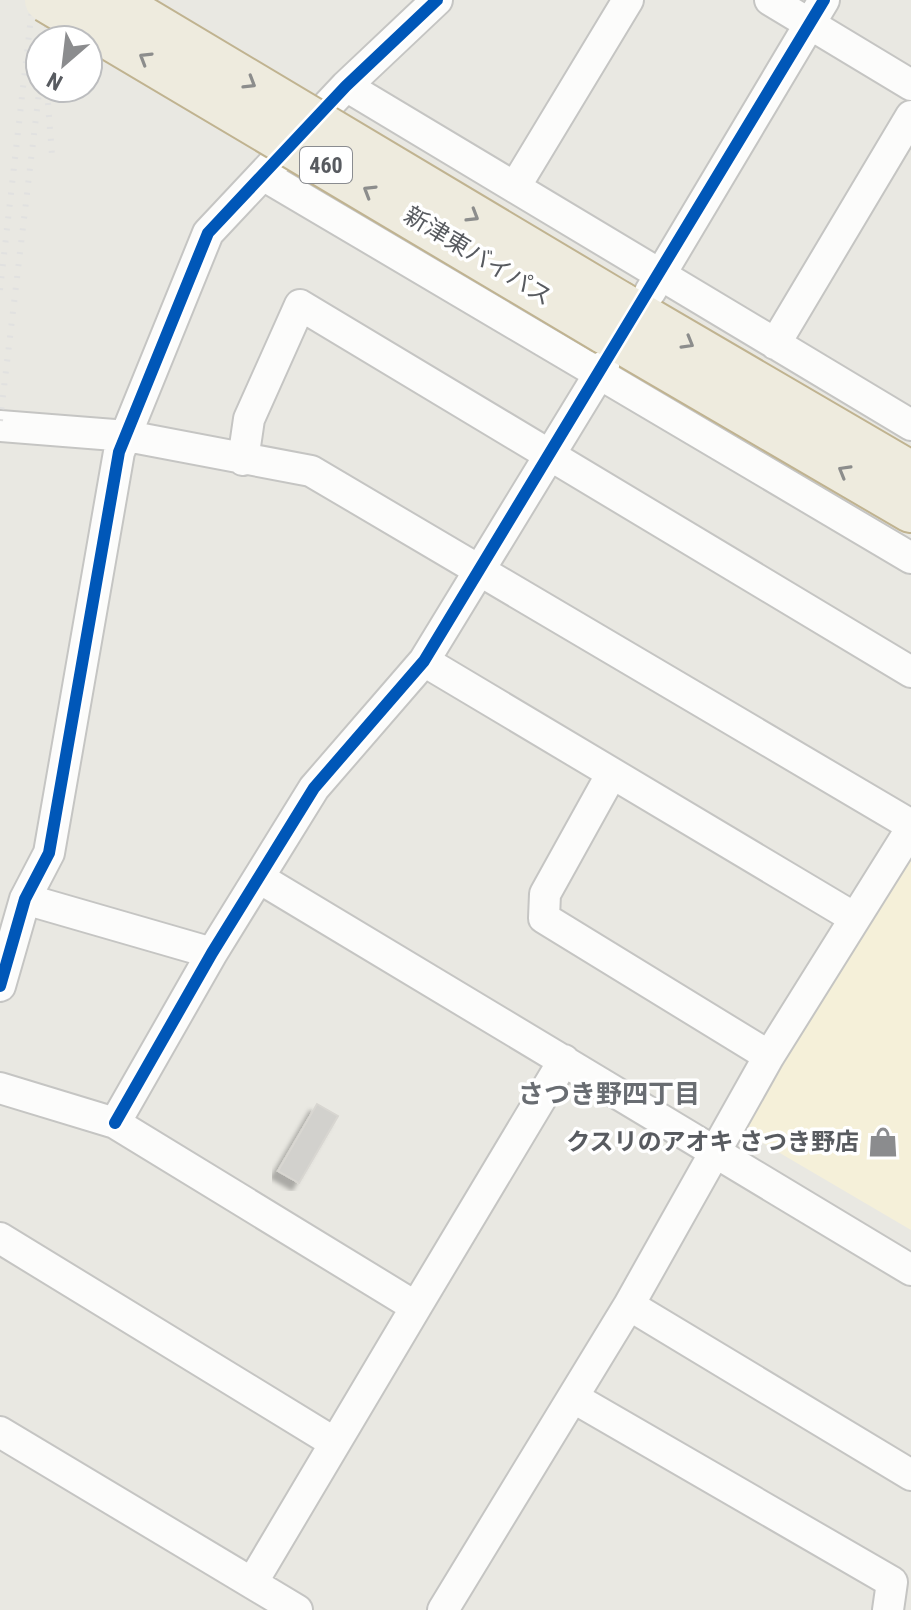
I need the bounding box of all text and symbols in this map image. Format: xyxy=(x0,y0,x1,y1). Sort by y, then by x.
north arrow xyxy=(24,24,104,104)
one-way arrow xyxy=(139,52,154,68)
text: N xyxy=(43,67,67,95)
one-way arrow xyxy=(241,73,256,89)
road number: 460 xyxy=(300,147,352,183)
one-way arrow xyxy=(363,185,378,201)
street label: 新津東バイパス xyxy=(399,201,557,311)
one-way arrow xyxy=(464,206,479,222)
one-way arrow xyxy=(679,333,693,349)
one-way arrow xyxy=(838,465,853,480)
district label: さつき野四丁目 xyxy=(518,1079,700,1109)
shop icon: クスリのアオキ さつき野店 xyxy=(866,1125,900,1159)
place label: クスリのアオキ さつき野店 xyxy=(566,1128,859,1156)

